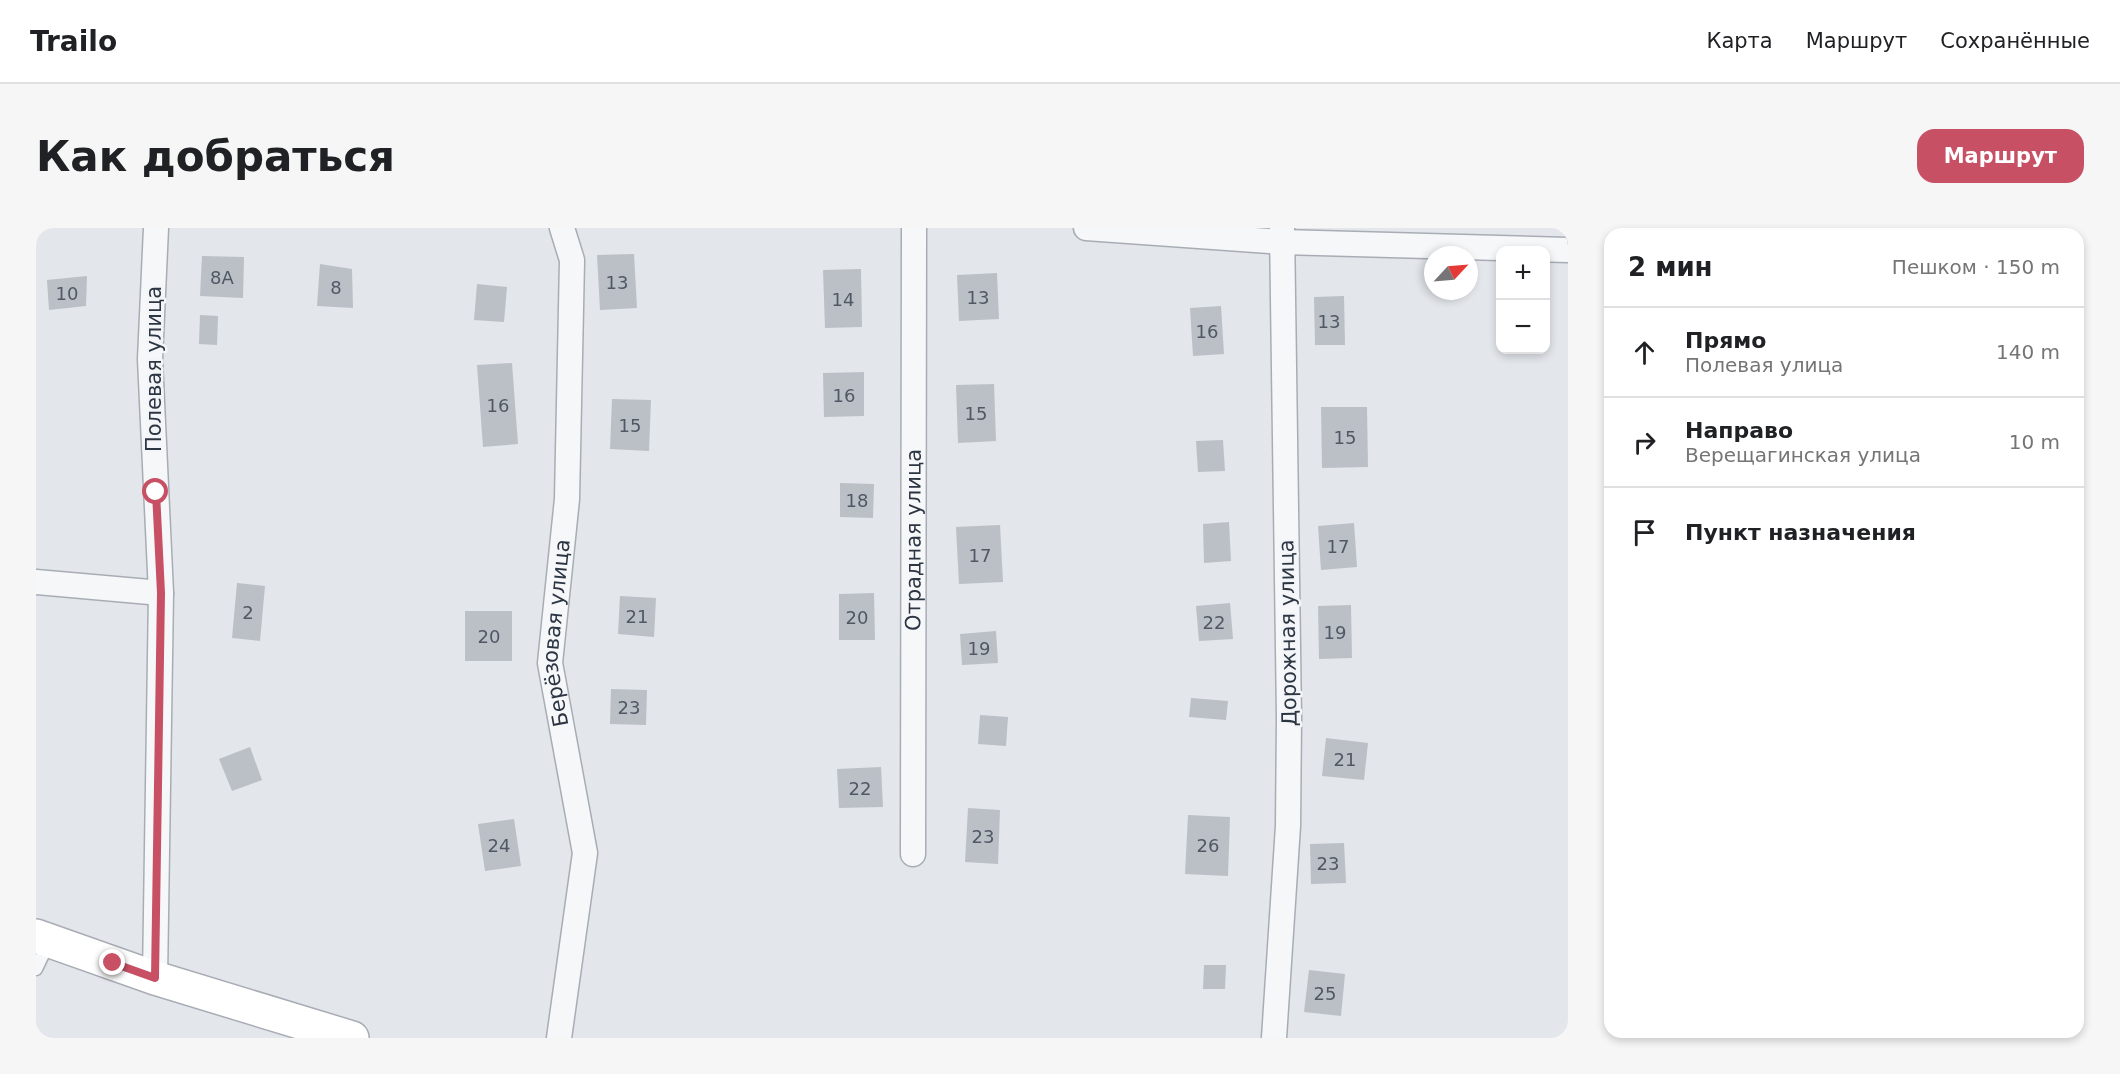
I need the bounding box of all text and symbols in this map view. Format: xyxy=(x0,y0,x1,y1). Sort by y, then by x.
text: Trailo xyxy=(30,25,117,58)
text: Карта xyxy=(1707,29,1773,53)
text: Маршрут xyxy=(1806,29,1907,53)
text: Сохранённые xyxy=(1940,29,2090,53)
button: Маршрут xyxy=(1917,129,2084,183)
text: Как добраться xyxy=(36,132,395,181)
north arrow xyxy=(1424,246,1478,300)
map controls xyxy=(1496,246,1550,354)
button: + xyxy=(1496,246,1550,300)
text: 2 мин xyxy=(1628,252,1713,282)
text: Пешком · 150 m xyxy=(1892,255,2060,279)
house number: 8А xyxy=(210,267,235,288)
house number: 13 xyxy=(606,272,628,293)
house number: 8 xyxy=(330,277,342,298)
house number: 10 xyxy=(56,283,78,304)
street label: Полевая улица xyxy=(142,286,166,452)
house number: 13 xyxy=(967,287,989,308)
house number: 14 xyxy=(832,289,854,310)
button: − xyxy=(1496,300,1550,354)
house number: 13 xyxy=(1318,311,1340,332)
house number: 16 xyxy=(1196,321,1218,342)
text: Прямо xyxy=(1685,328,1766,353)
icon: ahead xyxy=(1628,336,1661,369)
text: 140 m xyxy=(1996,340,2060,364)
text: Полевая улица xyxy=(1685,353,1843,377)
house number: 16 xyxy=(833,385,855,406)
house number: 16 xyxy=(487,395,509,416)
house number: 15 xyxy=(965,403,987,424)
house number: 15 xyxy=(619,415,641,436)
text: Направо xyxy=(1685,418,1793,443)
icon: right xyxy=(1628,426,1661,459)
house number: 15 xyxy=(1334,427,1356,448)
text: 10 m xyxy=(2009,430,2060,454)
text: Верещагинская улица xyxy=(1685,443,1921,467)
street label: Отрадная улица xyxy=(901,449,926,631)
route start xyxy=(142,478,168,504)
house number: 18 xyxy=(846,490,868,511)
icon: arrive xyxy=(1628,516,1661,549)
text: Пункт назначения xyxy=(1685,520,1916,545)
house number: 17 xyxy=(1327,536,1349,557)
street label: Берёзовая улица xyxy=(538,538,575,729)
street label: Дорожная улица xyxy=(1274,539,1302,727)
house number: 17 xyxy=(969,545,991,566)
house number: 2 xyxy=(242,602,254,623)
house number: 21 xyxy=(626,606,648,627)
house number: 20 xyxy=(846,607,868,628)
house number: 22 xyxy=(1203,612,1225,633)
house number: 19 xyxy=(1324,622,1346,643)
house number: 20 xyxy=(478,626,500,647)
house number: 19 xyxy=(968,638,990,659)
house number: 23 xyxy=(618,697,640,718)
house number: 21 xyxy=(1334,749,1356,770)
house number: 22 xyxy=(849,778,871,799)
house number: 23 xyxy=(972,826,994,847)
house number: 24 xyxy=(488,835,510,856)
house number: 26 xyxy=(1197,835,1219,856)
house number: 23 xyxy=(1317,853,1339,874)
route end xyxy=(99,949,125,975)
house number: 25 xyxy=(1314,983,1336,1004)

